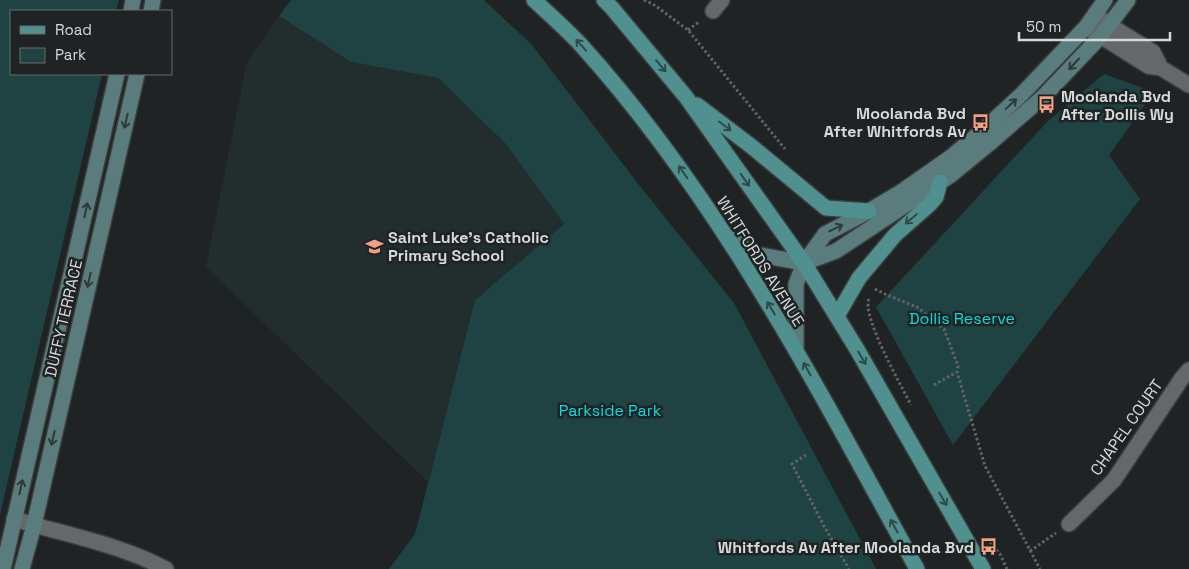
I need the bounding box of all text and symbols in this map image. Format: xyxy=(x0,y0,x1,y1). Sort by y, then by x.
legend xyxy=(10,10,172,75)
scale bar xyxy=(1019,10,1170,42)
text: 50 m xyxy=(1026,17,1061,36)
text: Road xyxy=(55,20,92,39)
one-way arrow xyxy=(575,39,587,52)
text: Park xyxy=(55,45,86,64)
one-way arrow xyxy=(1068,58,1080,70)
one-way arrow xyxy=(655,59,666,72)
place label: Moolanda Bvd After Dollis Wy xyxy=(1061,86,1174,125)
bus stop icon: Moolanda Bvd After Dollis Wy xyxy=(1037,95,1057,115)
one-way arrow xyxy=(1004,98,1017,110)
place label: Moolanda Bvd After Whitfords Av xyxy=(824,103,966,142)
bus stop icon: Moolanda Bvd After Whitfords Av xyxy=(970,112,990,132)
one-way arrow xyxy=(121,113,130,129)
one-way arrow xyxy=(718,121,731,132)
one-way arrow xyxy=(678,165,688,179)
one-way arrow xyxy=(740,172,750,186)
street label: WHITFORDS AVENUE xyxy=(712,192,809,330)
one-way arrow xyxy=(82,202,91,218)
one-way arrow xyxy=(905,214,918,225)
one-way arrow xyxy=(828,223,843,232)
place label: Saint Luke's Catholic Primary School xyxy=(388,227,549,266)
school or university icon: Saint Luke's Catholic Primary School xyxy=(364,236,384,256)
street label: DUFFY TERRACE xyxy=(40,257,87,379)
one-way arrow xyxy=(84,271,93,287)
one-way arrow xyxy=(765,302,775,316)
park label: Dollis Reserve xyxy=(909,308,1015,329)
one-way arrow xyxy=(858,350,868,364)
one-way arrow xyxy=(801,362,811,376)
street label: CHAPEL COURT xyxy=(1085,375,1167,480)
park label: Parkside Park xyxy=(559,400,662,421)
one-way arrow xyxy=(48,430,57,446)
one-way arrow xyxy=(17,480,27,496)
one-way arrow xyxy=(939,491,949,505)
one-way arrow xyxy=(888,520,898,534)
place label: Whitfords Av After Moolanda Bvd xyxy=(718,537,974,558)
bus stop icon: Whitfords Av After Moolanda Bvd xyxy=(978,537,998,557)

